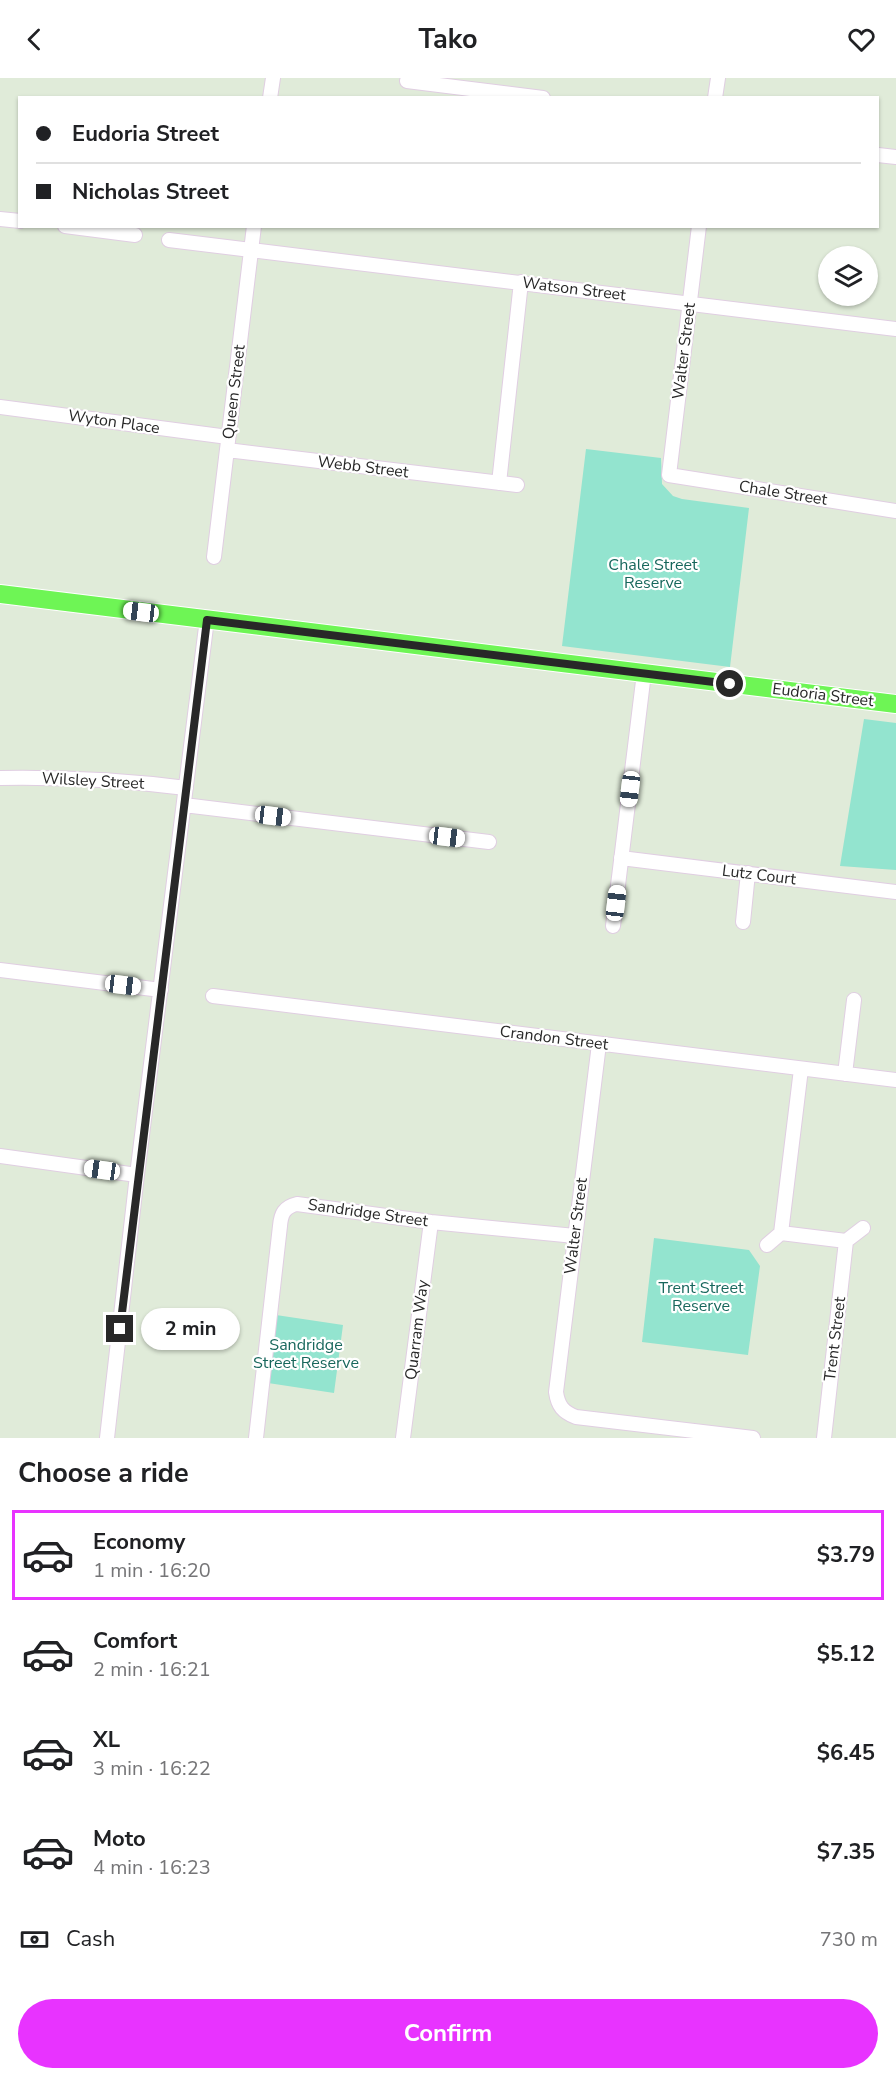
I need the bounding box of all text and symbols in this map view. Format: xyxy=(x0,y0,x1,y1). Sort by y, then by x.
text: Tako xyxy=(418,21,478,58)
icon: back xyxy=(18,23,51,56)
icon: heart xyxy=(845,23,878,56)
text: Eudoria Street xyxy=(72,119,219,149)
text: Nicholas Street xyxy=(72,177,229,207)
map controls xyxy=(818,246,878,306)
button: layers xyxy=(818,246,878,306)
street label: Watson Street xyxy=(521,272,627,306)
street label: Walter Street xyxy=(667,301,701,401)
street label: Queen Street xyxy=(217,343,251,441)
street label: Wyton Place xyxy=(67,405,161,439)
street label: Webb Street xyxy=(316,450,410,484)
street label: Chale Street xyxy=(737,475,829,511)
park label: Chale Street Reserve xyxy=(608,554,698,594)
car xyxy=(122,601,160,623)
route start xyxy=(716,670,743,697)
street label: Eudoria Street xyxy=(771,678,875,712)
street label: Wilsley Street xyxy=(41,767,145,795)
car xyxy=(619,770,641,808)
car xyxy=(254,805,292,827)
car xyxy=(428,826,466,848)
street label: Lutz Court xyxy=(721,860,798,891)
car xyxy=(605,884,627,922)
car xyxy=(104,974,142,996)
street label: Crandon Street xyxy=(499,1020,610,1056)
car xyxy=(83,1159,121,1181)
street label: Walter Street xyxy=(559,1176,593,1276)
street label: Sandridge Street xyxy=(306,1194,430,1232)
park label: Trent Street Reserve xyxy=(658,1277,744,1317)
street label: Quarram Way xyxy=(400,1278,434,1381)
street label: Trent Street xyxy=(819,1295,851,1383)
callout: 2 min xyxy=(141,1308,240,1350)
route end xyxy=(106,1315,133,1342)
text: 2 min xyxy=(165,1315,216,1342)
park label: Sandridge Street Reserve xyxy=(253,1334,359,1374)
text: Choose a ride xyxy=(18,1455,189,1492)
text: Economy xyxy=(93,1527,185,1557)
icon: car xyxy=(21,1528,75,1582)
text: $3.79 xyxy=(817,1540,875,1570)
text: 1 min · 16:20 xyxy=(93,1557,211,1584)
text: Comfort xyxy=(93,1626,177,1656)
icon: car xyxy=(21,1627,75,1681)
text: $5.12 xyxy=(817,1639,875,1669)
text: 2 min · 16:21 xyxy=(93,1656,211,1683)
text: XL xyxy=(93,1725,120,1755)
icon: car xyxy=(21,1726,75,1780)
text: $6.45 xyxy=(817,1738,875,1768)
text: 3 min · 16:22 xyxy=(93,1755,211,1782)
text: Moto xyxy=(93,1824,146,1854)
icon: car xyxy=(21,1825,75,1879)
text: $7.35 xyxy=(817,1837,875,1867)
text: 4 min · 16:23 xyxy=(93,1854,211,1881)
icon: cash xyxy=(18,1923,51,1956)
text: Cash xyxy=(66,1924,115,1954)
text: 730 m xyxy=(820,1926,878,1953)
button: Confirm xyxy=(18,1999,878,2068)

